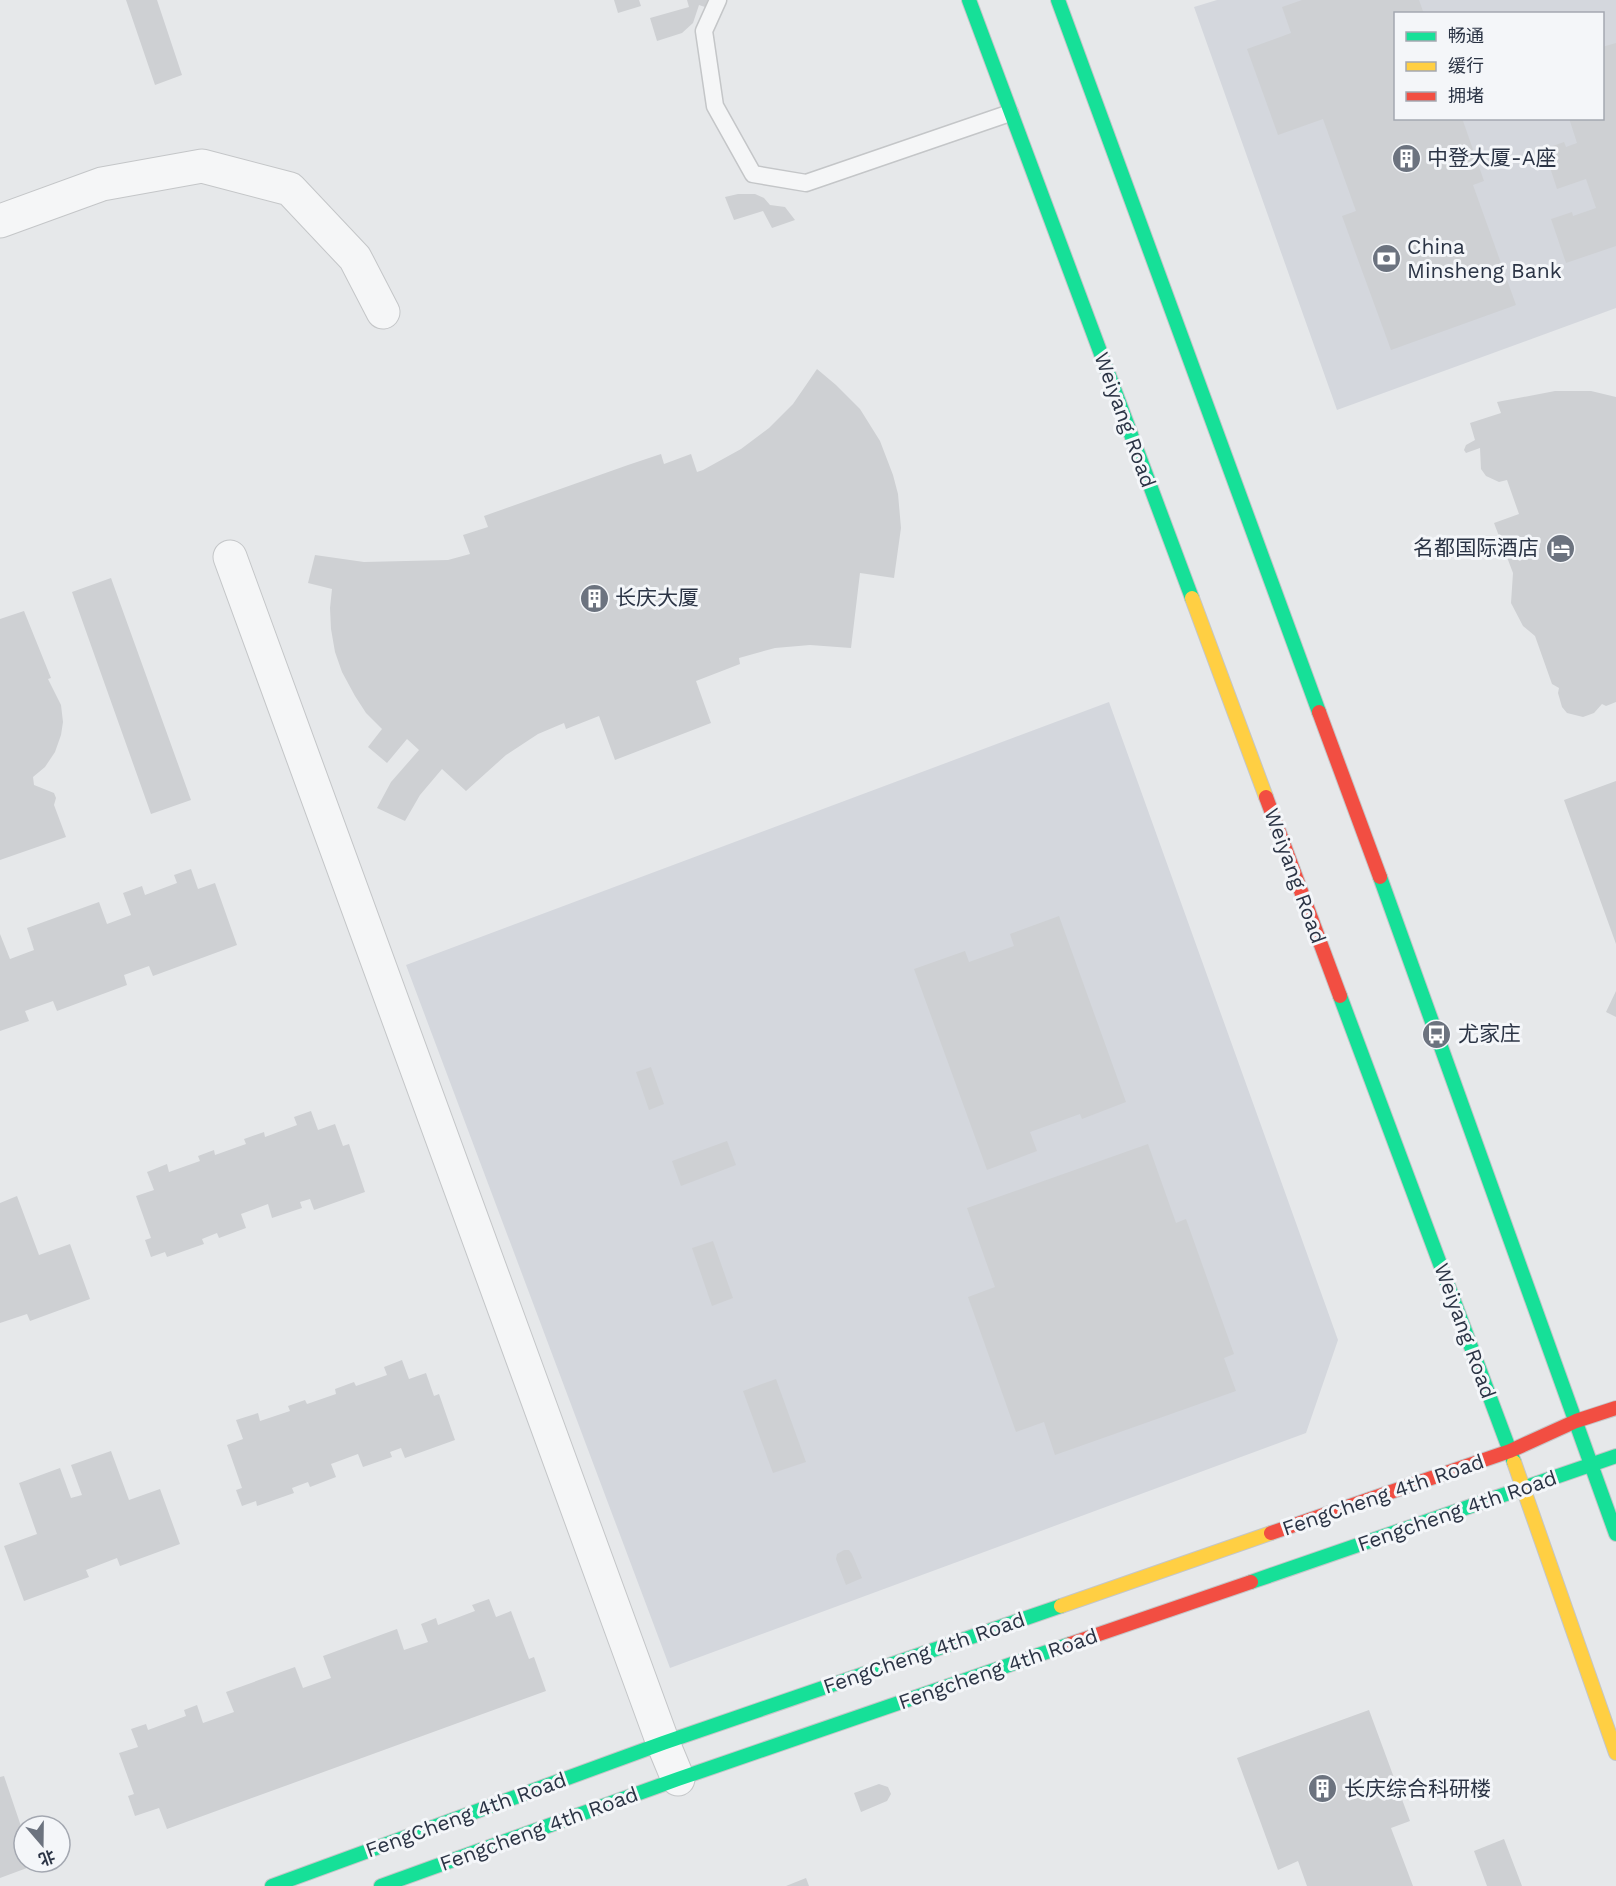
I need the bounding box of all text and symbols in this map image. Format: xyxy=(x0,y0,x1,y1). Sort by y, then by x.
legend xyxy=(1394,12,1604,120)
text: 畅通 xyxy=(1448,25,1484,46)
text: 缓行 xyxy=(1448,55,1484,76)
text: 拥堵 xyxy=(1448,85,1484,106)
building icon: 中登大厦-A座 xyxy=(1390,142,1422,174)
place label: 中登大厦-A座 xyxy=(1427,145,1557,170)
place label: China Minsheng Bank xyxy=(1407,234,1562,283)
bank icon: China Minsheng Bank xyxy=(1370,243,1402,275)
street label: Weiyang Road xyxy=(1089,349,1162,491)
hotel icon: 名都国际酒店 xyxy=(1544,532,1576,564)
place label: 名都国际酒店 xyxy=(1413,535,1539,560)
building icon: 长庆大厦 xyxy=(578,582,610,614)
place label: 长庆大厦 xyxy=(615,585,699,610)
street label: Weiyang Road xyxy=(1259,805,1332,947)
bus stop icon: 尤家庄 xyxy=(1421,1018,1453,1050)
place label: 尤家庄 xyxy=(1458,1021,1521,1046)
street label: Weiyang Road xyxy=(1429,1260,1502,1402)
street label: FengCheng 4th Road xyxy=(1279,1448,1487,1541)
street label: Fengcheng 4th Road xyxy=(1354,1465,1560,1556)
street label: FengCheng 4th Road xyxy=(820,1606,1028,1699)
street label: Fengcheng 4th Road xyxy=(895,1623,1101,1714)
street label: FengCheng 4th Road xyxy=(362,1767,570,1863)
building icon: 长庆综合科研楼 xyxy=(1307,1773,1339,1805)
place label: 长庆综合科研楼 xyxy=(1344,1776,1491,1801)
street label: Fengcheng 4th Road xyxy=(436,1781,641,1876)
north arrow xyxy=(12,1814,72,1874)
text: 北 xyxy=(36,1846,58,1869)

